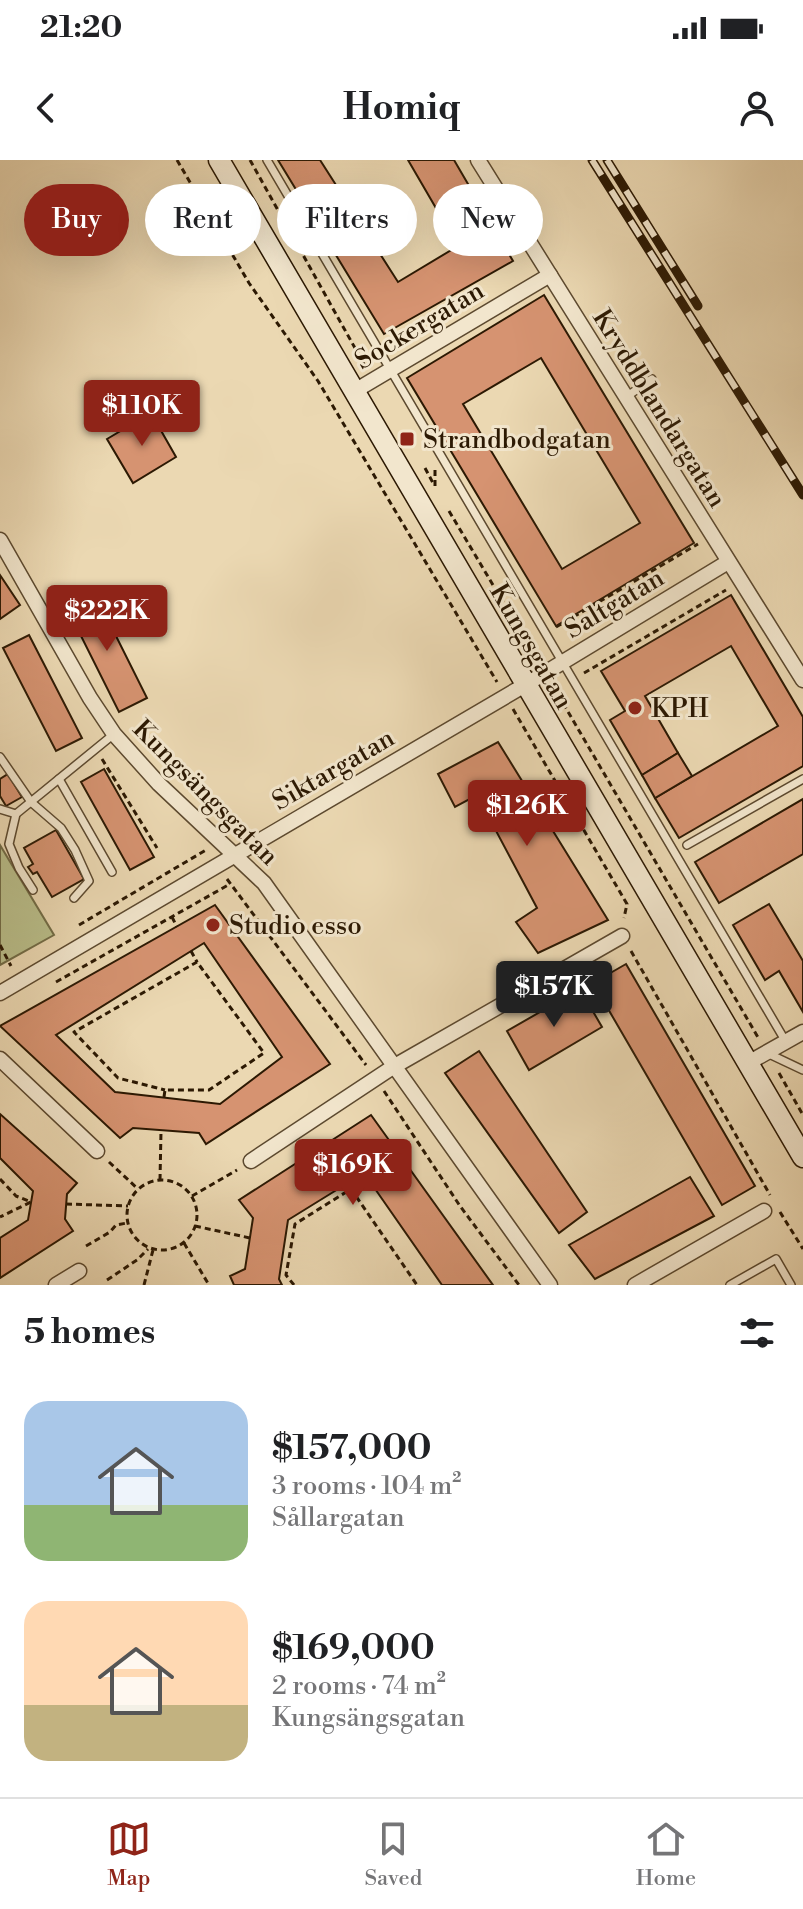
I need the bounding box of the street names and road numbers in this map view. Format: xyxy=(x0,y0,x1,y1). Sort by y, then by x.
street label: Sockergatan xyxy=(349,275,490,377)
street label: Kryddblandargatan xyxy=(585,303,733,514)
street label: Saltgatan xyxy=(559,562,670,646)
street label: Kungsgatan xyxy=(482,578,580,715)
street label: Kungsängsgatan xyxy=(126,713,285,872)
street label: Siktargatan xyxy=(267,722,400,818)

